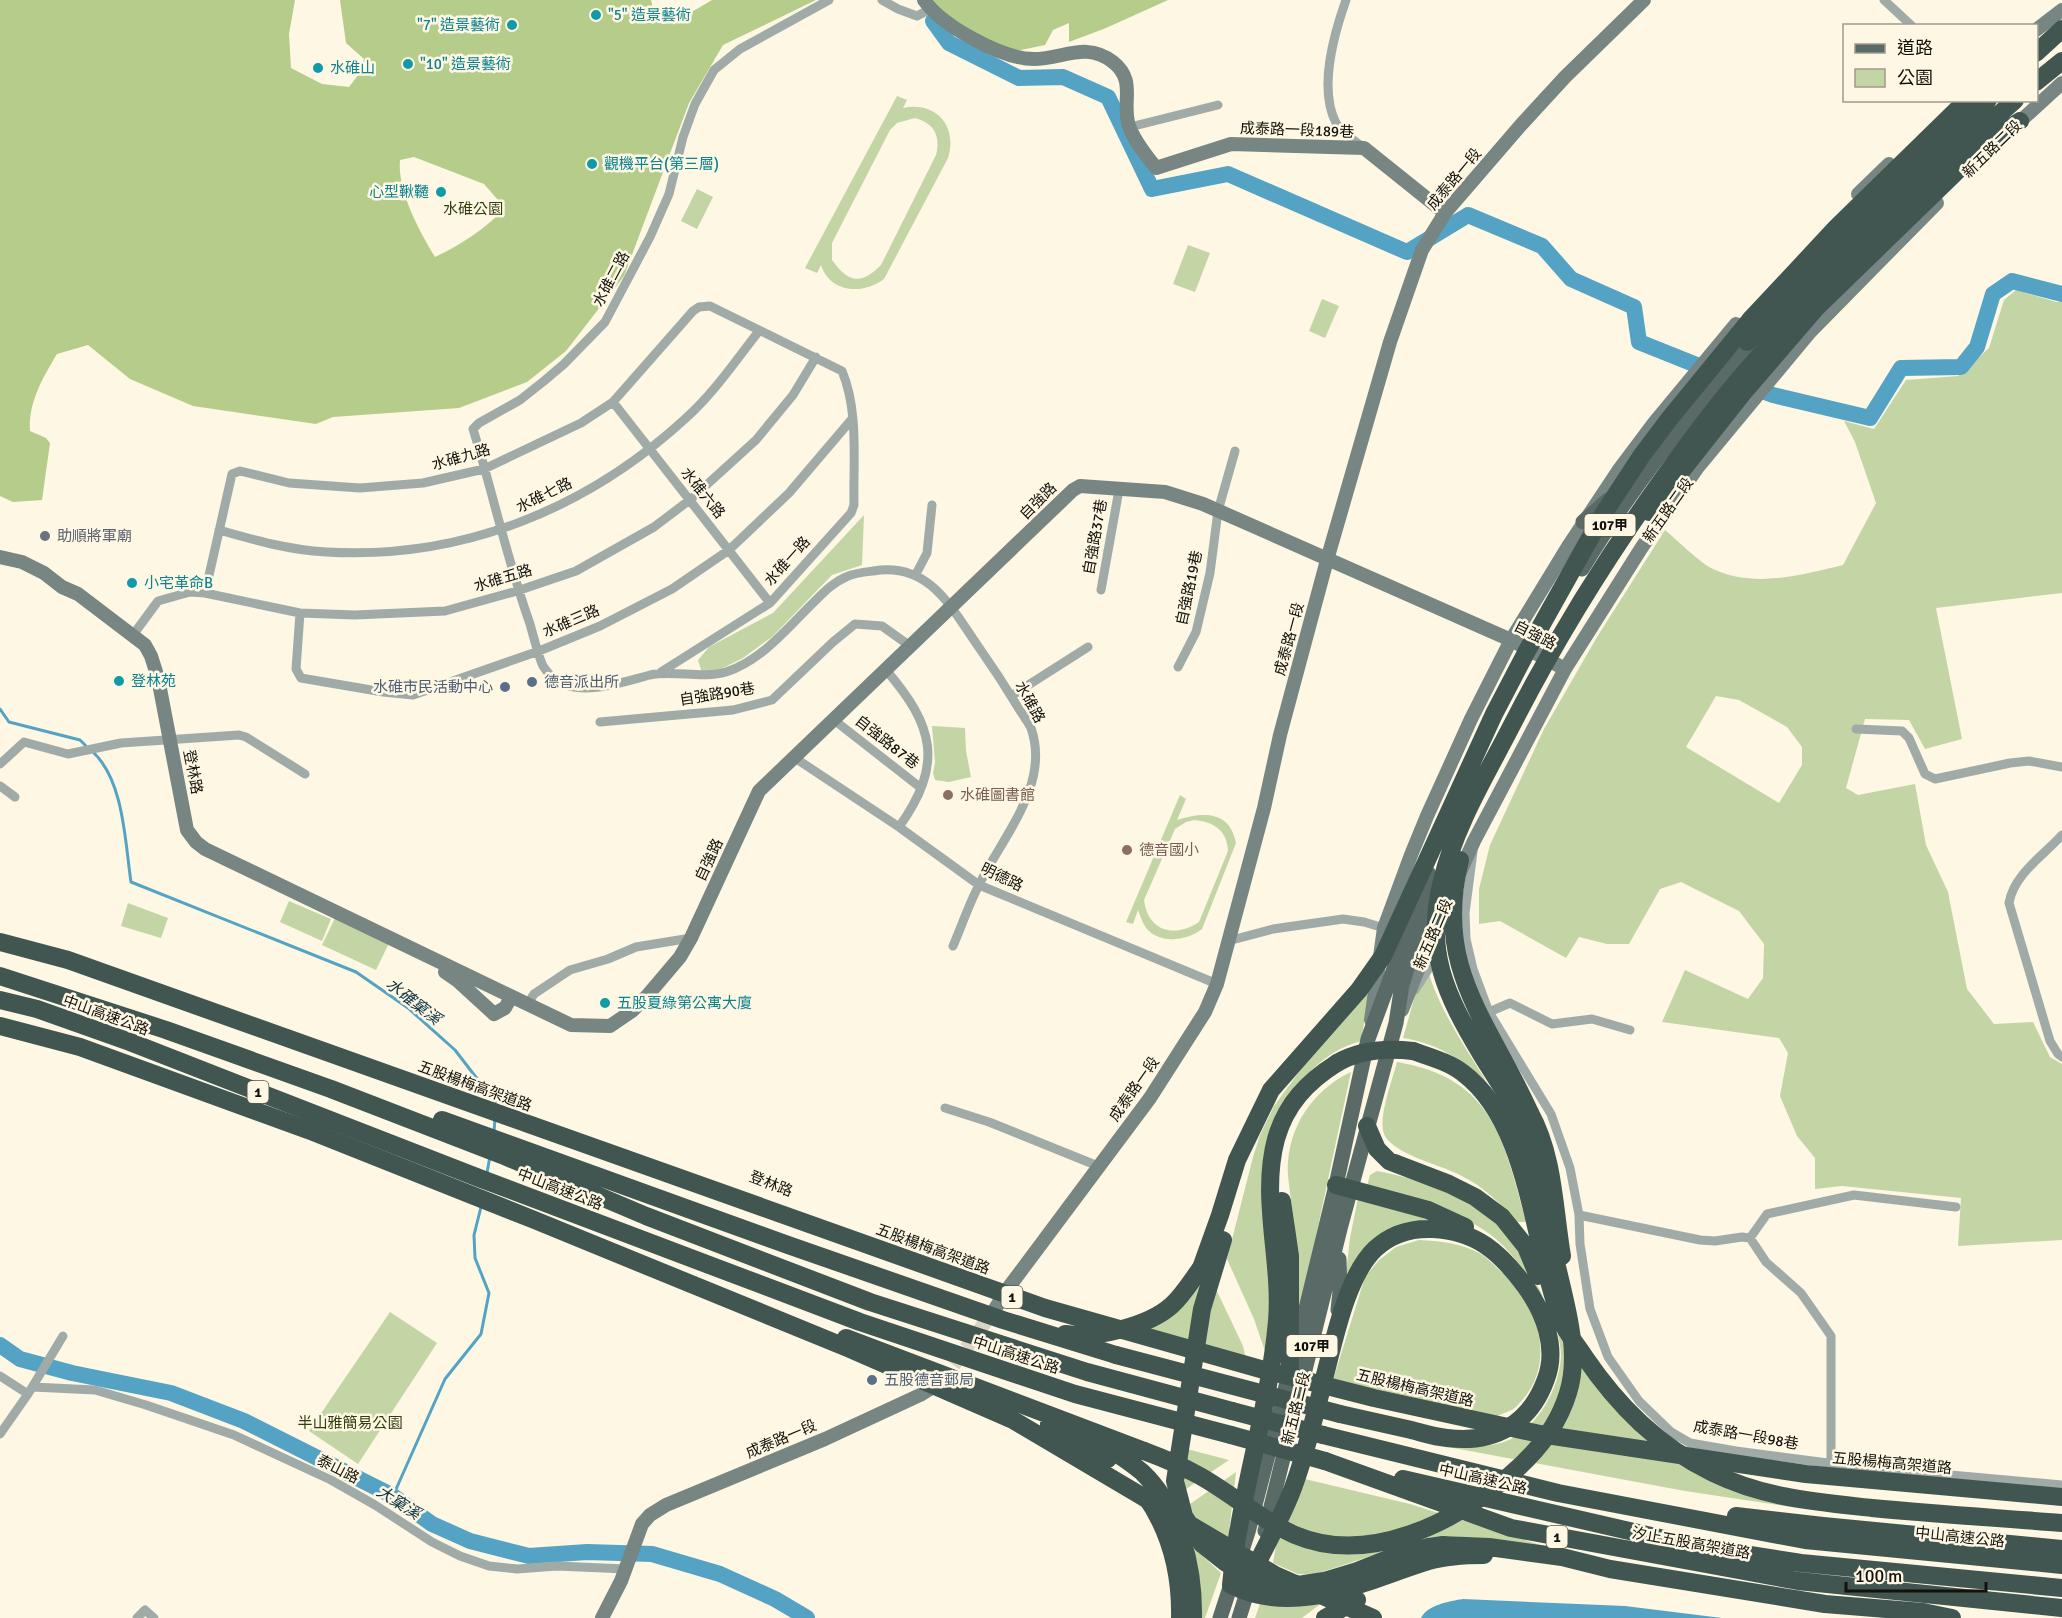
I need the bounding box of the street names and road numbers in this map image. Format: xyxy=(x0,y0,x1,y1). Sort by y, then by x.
street label: 新五路二段 xyxy=(1959,116,2025,182)
street label: 成泰路一段189巷 xyxy=(1240,119,1354,141)
street label: 成泰路一段 xyxy=(1423,144,1485,214)
street label: 水碓二路 xyxy=(589,248,633,310)
street label: 水碓九路 xyxy=(430,440,492,474)
street label: 水碓六路 xyxy=(677,464,729,522)
street label: 水碓七路 xyxy=(513,474,575,516)
street label: 新五路二段 xyxy=(1639,474,1697,546)
street label: 自強路 xyxy=(1016,479,1060,523)
street label: 自強路37巷 xyxy=(1080,498,1110,576)
road number: 107甲 xyxy=(1584,514,1636,536)
street label: 水碓一路 xyxy=(760,533,814,589)
street label: 自強路19巷 xyxy=(1172,549,1206,627)
street label: 水碓五路 xyxy=(472,561,534,595)
street label: 成泰路一段 xyxy=(1271,600,1307,678)
street label: 水碓三路 xyxy=(540,601,602,641)
street label: 自強路 xyxy=(1511,617,1559,653)
street label: 水碓路 xyxy=(1011,678,1049,726)
street label: 自強路90巷 xyxy=(678,679,756,709)
street label: 自強路87巷 xyxy=(851,711,923,773)
street label: 登林路 xyxy=(180,748,206,796)
street label: 自強路 xyxy=(691,836,727,884)
street label: 明德路 xyxy=(978,859,1026,895)
street label: 新五路二段 xyxy=(1410,896,1456,972)
street label: 中山高速公路 xyxy=(61,991,151,1039)
street label: 成泰路一段 xyxy=(1105,1053,1163,1125)
street label: 五股楊梅高架道路 xyxy=(416,1057,534,1115)
road number: 1 xyxy=(248,1081,268,1103)
street label: 中山高速公路 xyxy=(515,1164,605,1214)
street label: 登林路 xyxy=(747,1168,795,1200)
street label: 五股楊梅高架道路 xyxy=(874,1220,992,1278)
road number: 1 xyxy=(1002,1286,1022,1308)
street label: 中山高速公路 xyxy=(970,1333,1062,1377)
road number: 107甲 xyxy=(1286,1335,1338,1357)
street label: 五股楊梅高架道路 xyxy=(1355,1366,1475,1410)
street label: 新五路二段 xyxy=(1278,1369,1314,1447)
street label: 成泰路一段 xyxy=(743,1416,819,1462)
street label: 成泰路一段98巷 xyxy=(1692,1417,1800,1453)
street label: 五股楊梅高架道路 xyxy=(1831,1449,1953,1477)
street label: 泰山路 xyxy=(314,1451,362,1487)
street label: 中山高速公路 xyxy=(1437,1460,1529,1498)
street label: 中山高速公路 xyxy=(1914,1523,2006,1551)
street label: 汐止五股高架道路 xyxy=(1630,1524,1752,1562)
road number: 1 xyxy=(1546,1526,1568,1548)

